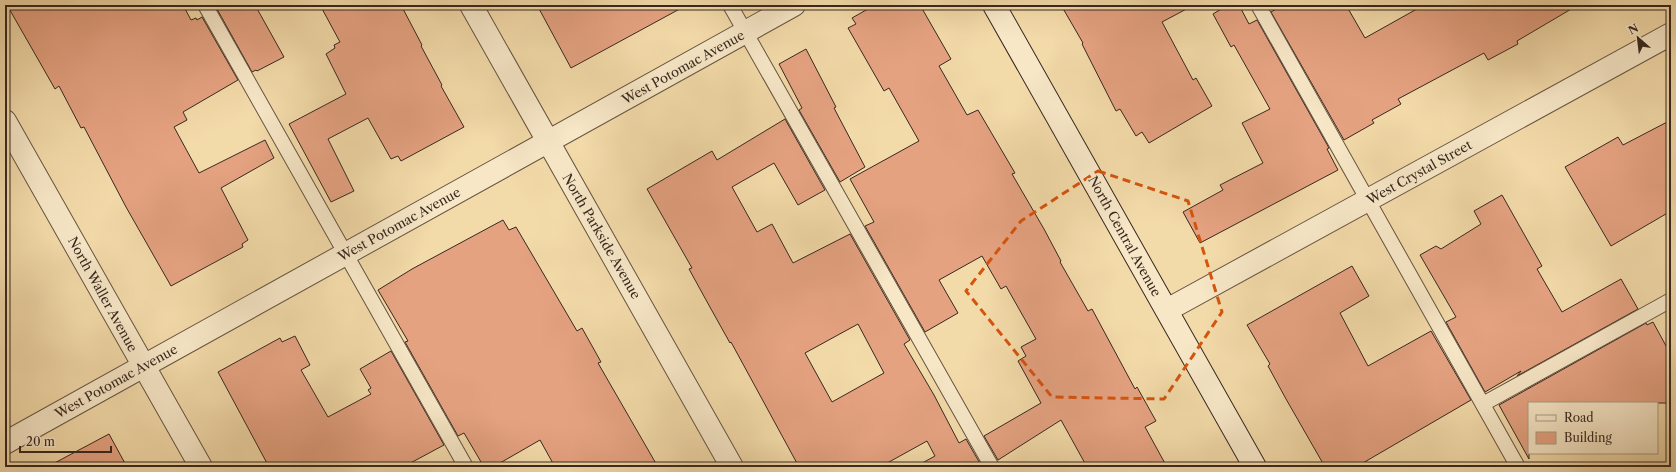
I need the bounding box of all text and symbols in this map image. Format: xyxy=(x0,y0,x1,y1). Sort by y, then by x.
north arrow xyxy=(1618,18,1658,58)
text: N xyxy=(1626,21,1641,38)
street label: West Potomac Avenue xyxy=(618,27,747,108)
street label: West Crystal Street xyxy=(1363,136,1475,208)
street label: North Parkside Avenue xyxy=(560,170,644,302)
street label: North Central Avenue xyxy=(1085,173,1165,299)
street label: West Potomac Avenue xyxy=(334,184,463,265)
street label: North Waller Avenue xyxy=(65,234,141,354)
street label: West Potomac Avenue xyxy=(51,341,180,422)
legend xyxy=(1528,402,1658,454)
text: Road xyxy=(1564,410,1594,425)
scale bar xyxy=(20,428,111,454)
text: Building xyxy=(1564,430,1612,445)
text: 20 m xyxy=(26,434,55,449)

